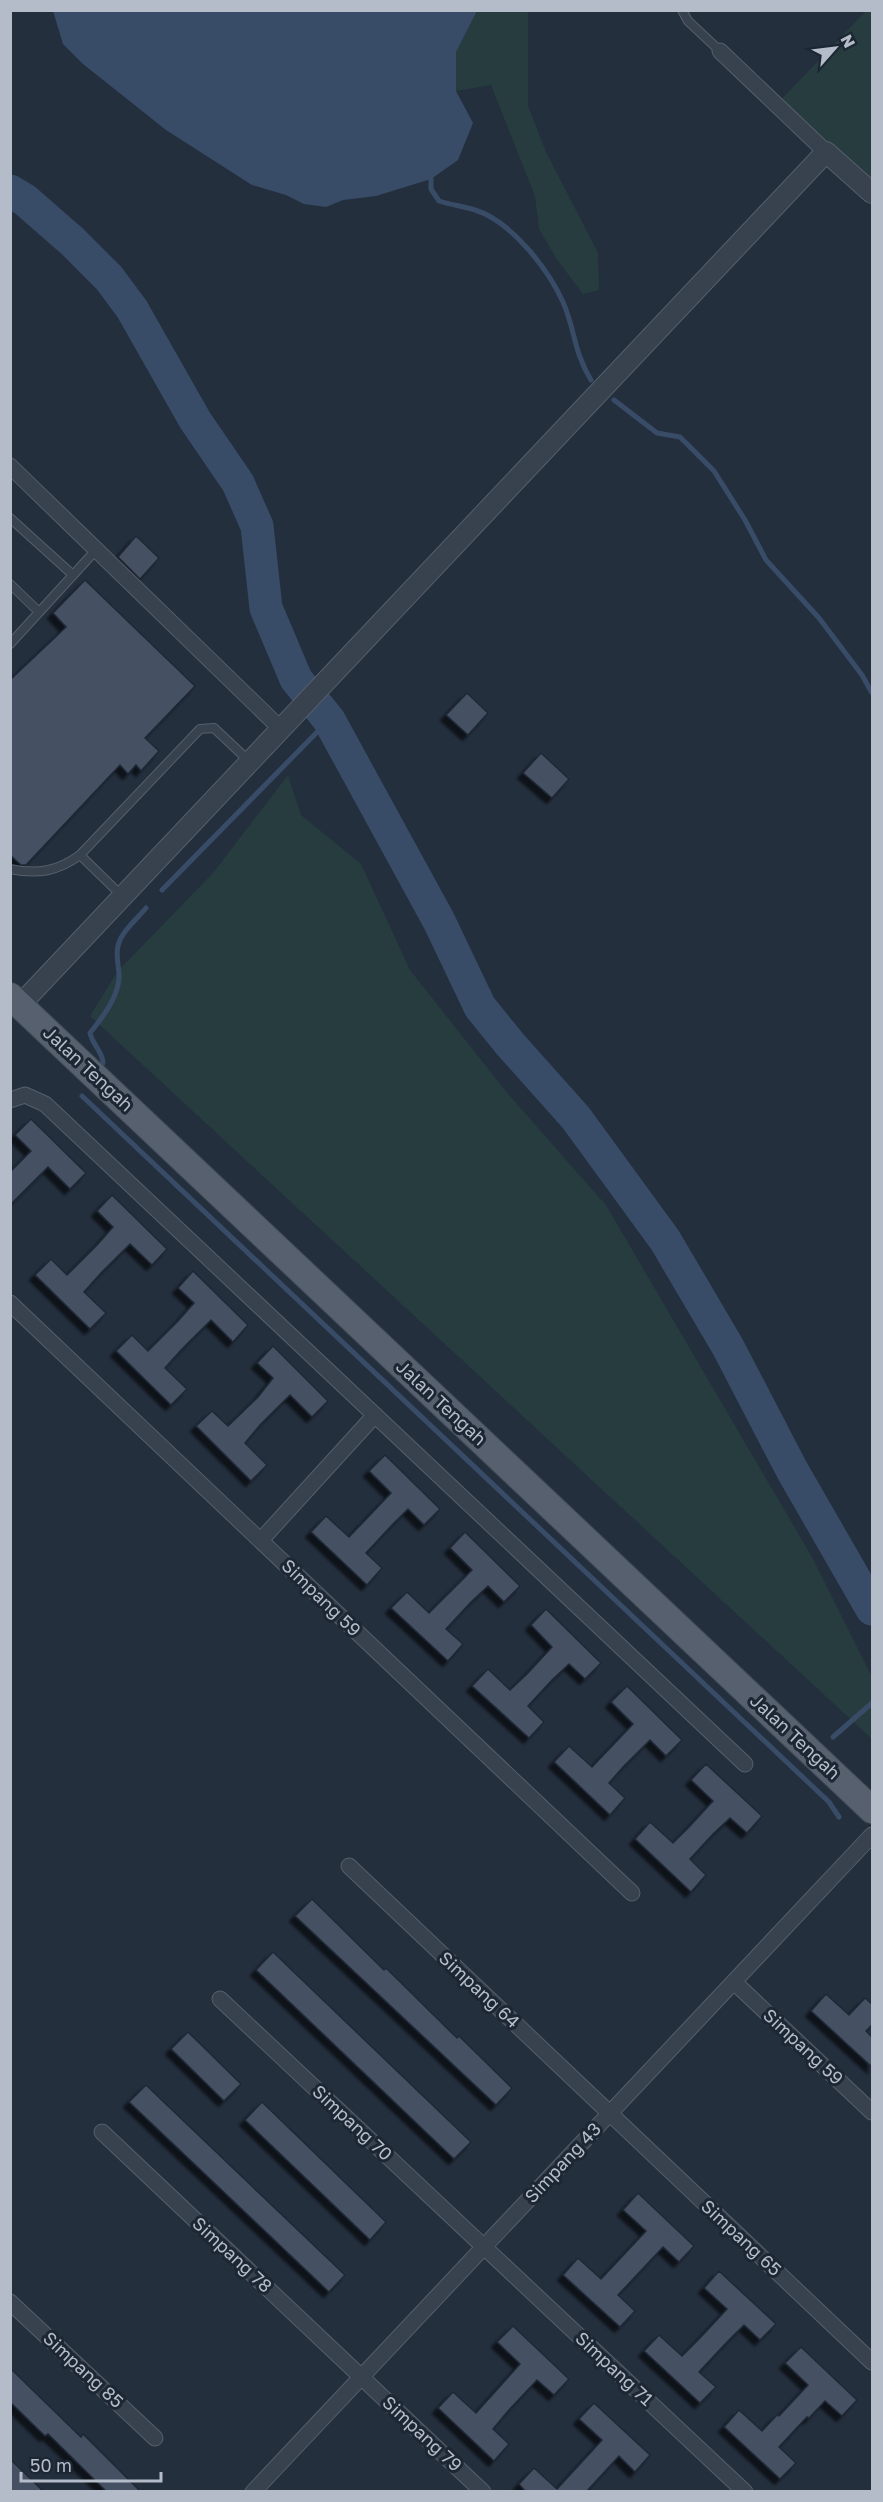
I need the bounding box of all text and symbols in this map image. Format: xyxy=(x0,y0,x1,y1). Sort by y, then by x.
north arrow xyxy=(805,18,865,78)
text: N xyxy=(837,31,860,51)
street label: Jalan Tengah xyxy=(39,1021,138,1116)
street label: Jalan Tengah xyxy=(392,1355,491,1450)
street label: Simpang 59 xyxy=(278,1554,366,1640)
street label: Jalan Tengah xyxy=(746,1689,845,1784)
street label: Simpang 64 xyxy=(435,1946,525,2032)
street label: Simpang 59 xyxy=(759,2004,848,2089)
street label: Simpang 70 xyxy=(308,2080,397,2165)
street label: Simpang 43 xyxy=(520,2118,605,2207)
street label: Simpang 65 xyxy=(697,2195,786,2280)
street label: Simpang 78 xyxy=(188,2212,277,2297)
street label: Simpang 85 xyxy=(39,2327,128,2412)
street label: Simpang 71 xyxy=(571,2327,658,2410)
street label: Simpang 79 xyxy=(378,2391,467,2476)
scale bar xyxy=(21,2445,160,2483)
text: 50 m xyxy=(30,2454,72,2476)

